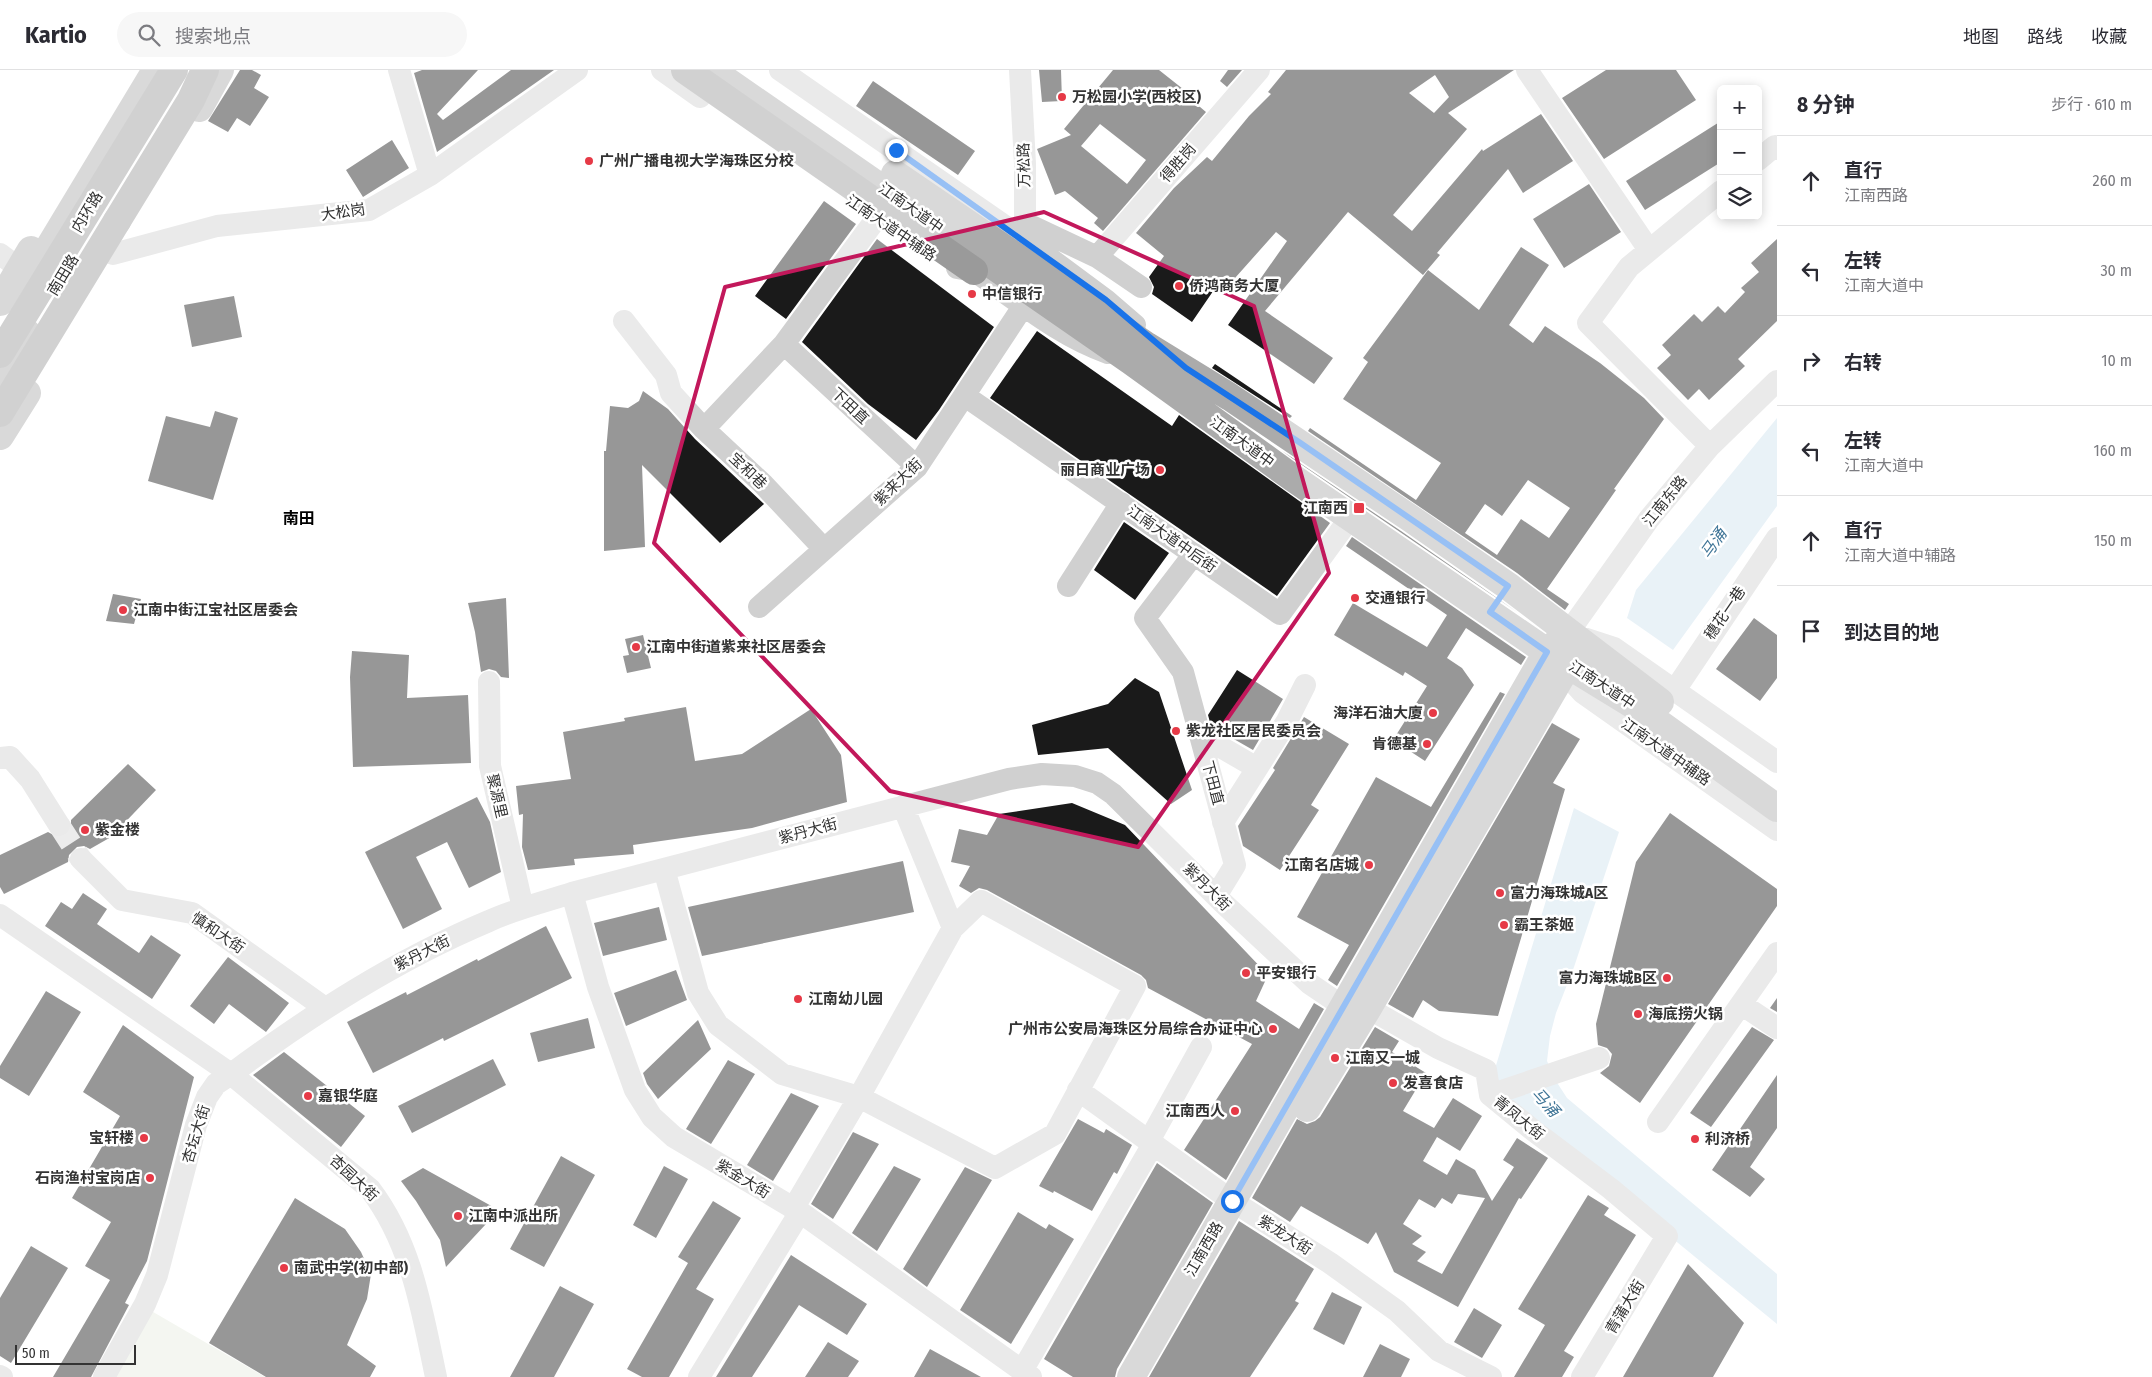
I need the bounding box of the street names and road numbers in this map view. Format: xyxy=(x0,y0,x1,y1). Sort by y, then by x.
street label: 得胜岗 xyxy=(1156,140,1200,186)
street label: 万松路 xyxy=(1015,142,1033,188)
street label: 江南大道中 xyxy=(875,179,947,237)
street label: 内环路 xyxy=(68,188,106,236)
street label: 江南大道中辅路 xyxy=(842,191,940,265)
street label: 大松岗 xyxy=(319,200,367,224)
street label: 南田路 xyxy=(44,251,82,299)
street label: 下田直 xyxy=(827,384,873,428)
street label: 江南大道中 xyxy=(1206,413,1278,471)
street label: 宝和巷 xyxy=(726,449,770,493)
street label: 紫来大街 xyxy=(870,455,926,509)
street label: 江南东路 xyxy=(1639,472,1691,530)
street label: 江南大道中后街 xyxy=(1124,502,1220,576)
street label: 穗花一巷 xyxy=(1701,583,1749,643)
street label: 江南大道中 xyxy=(1566,657,1638,713)
street label: 江南大道中辅路 xyxy=(1618,715,1714,789)
street label: 下田直 xyxy=(1198,759,1228,807)
street label: 聚源里 xyxy=(483,772,511,820)
street label: 紫丹大街 xyxy=(777,815,839,847)
street label: 紫丹大街 xyxy=(1179,859,1235,915)
street label: 慎和大街 xyxy=(188,909,248,957)
street label: 紫丹大街 xyxy=(391,931,453,975)
street label: 青凤大街 xyxy=(1490,1092,1548,1144)
street label: 杏坛大街 xyxy=(179,1103,213,1165)
street label: 杏园大街 xyxy=(326,1151,382,1205)
street label: 紫金大街 xyxy=(713,1156,773,1202)
street label: 紫龙大街 xyxy=(1255,1211,1315,1259)
street label: 江南西路 xyxy=(1181,1219,1227,1279)
street label: 青蒲大街 xyxy=(1602,1277,1648,1337)

